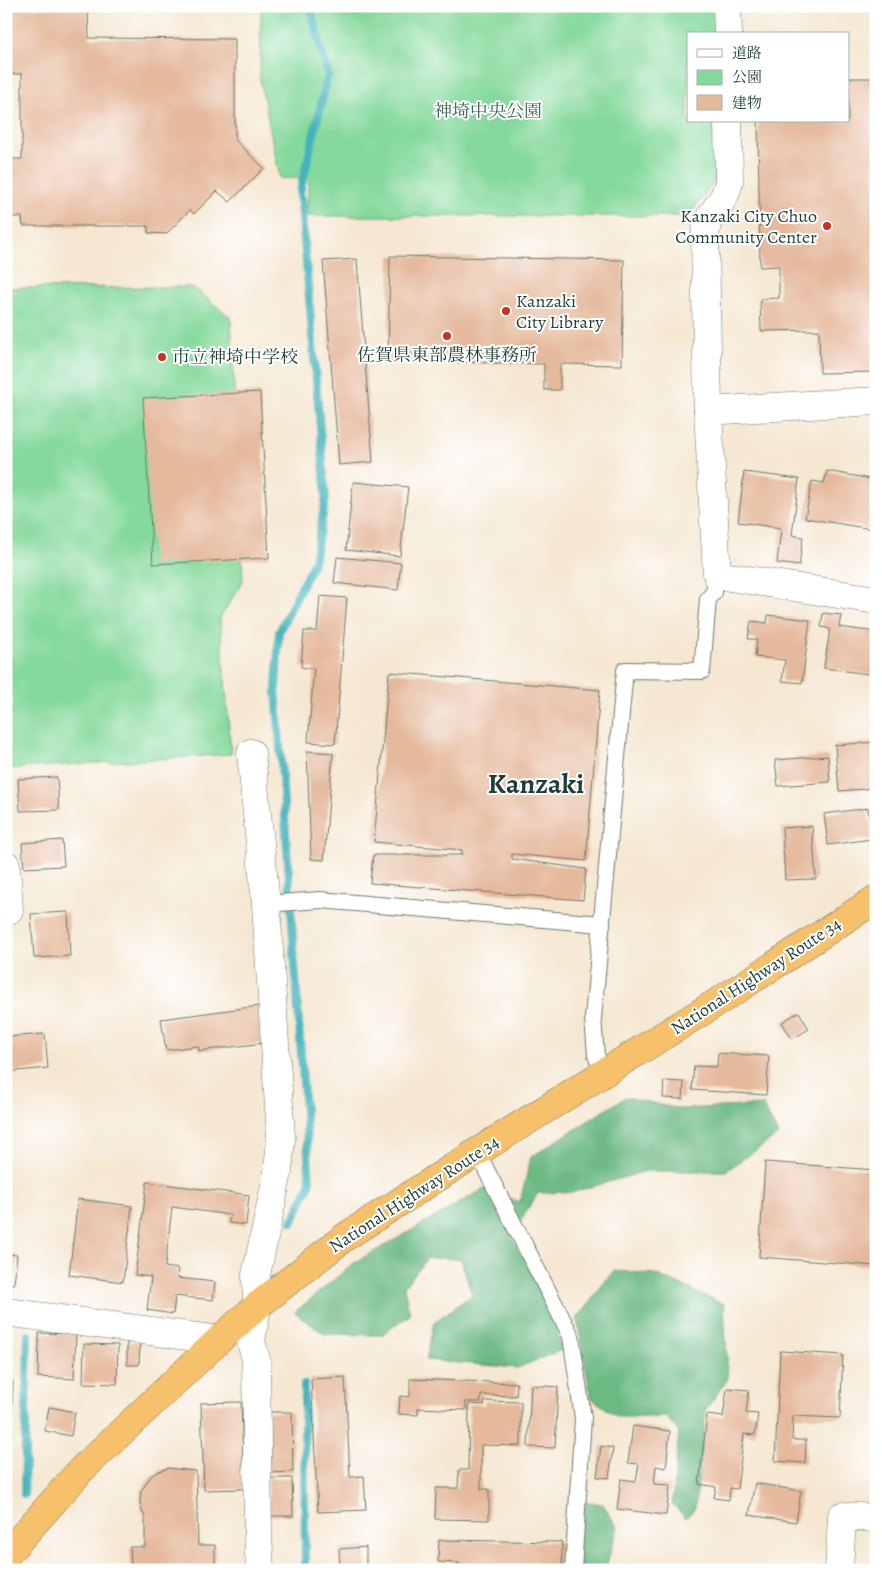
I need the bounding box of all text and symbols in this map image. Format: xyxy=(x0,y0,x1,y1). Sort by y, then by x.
legend xyxy=(687,32,850,122)
text: 道路 xyxy=(732,43,762,63)
text: 公園 xyxy=(732,67,762,87)
text: 建物 xyxy=(732,93,762,113)
park label: 神埼中央公園 xyxy=(434,99,542,123)
place label: Kanzaki City Chuo Community Center xyxy=(675,204,817,249)
marker: Kanzaki City Chuo Community Center xyxy=(821,220,833,232)
place label: Kanzaki City Library xyxy=(516,289,604,334)
marker: Kanzaki City Library xyxy=(500,305,512,317)
marker: 佐賀県東部農林事務所 xyxy=(441,330,453,342)
place label: 佐賀県東部農林事務所 xyxy=(357,343,537,367)
place label: 市立神埼中学校 xyxy=(172,345,298,369)
marker: 市立神埼中学校 xyxy=(156,351,168,363)
district label: Kanzaki xyxy=(488,765,584,803)
street label: National Highway Route 34 xyxy=(666,912,846,1040)
street label: National Highway Route 34 xyxy=(324,1130,504,1258)

